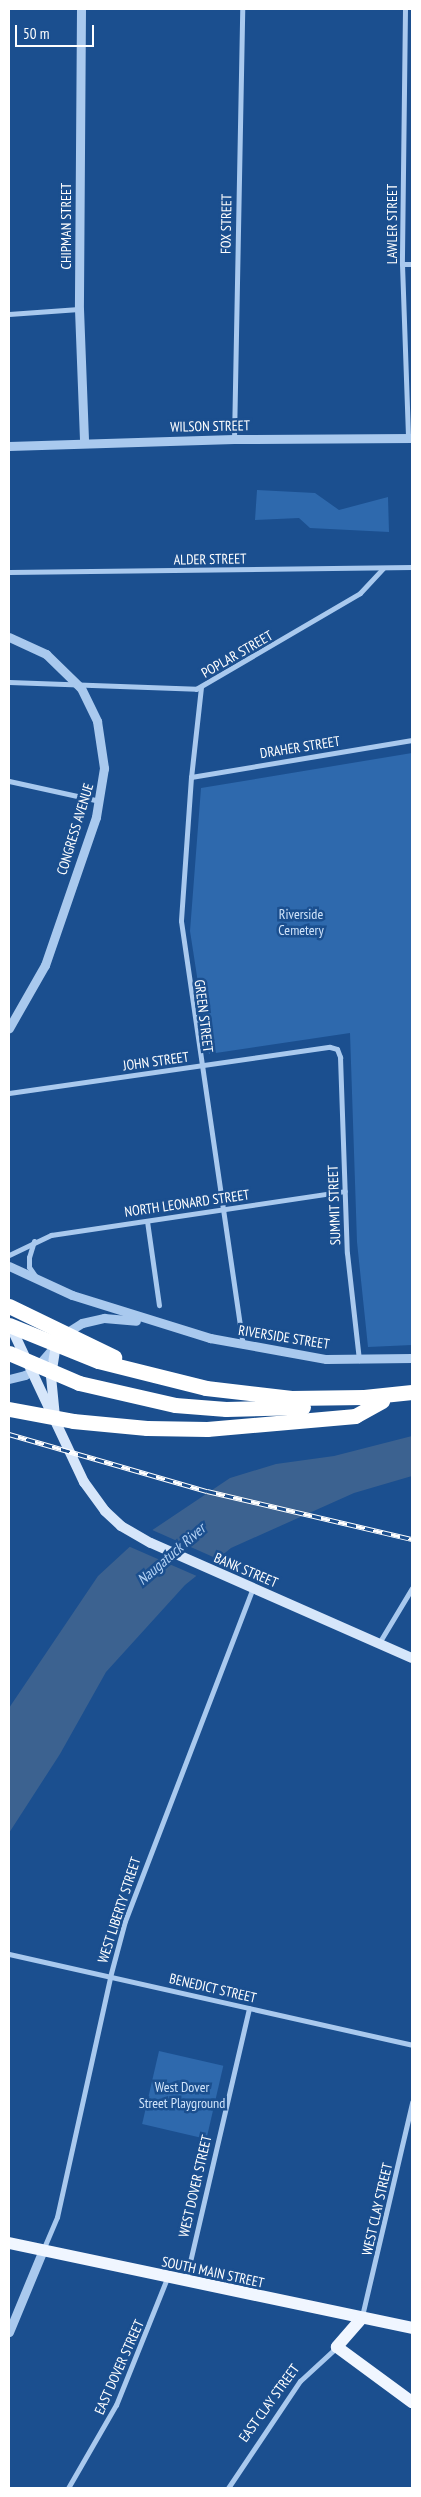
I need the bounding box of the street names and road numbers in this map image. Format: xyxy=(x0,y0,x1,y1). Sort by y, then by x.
street label: CHIPMAN STREET xyxy=(58,183,74,269)
street label: LAWLER STREET xyxy=(384,184,400,264)
street label: FOX STREET xyxy=(217,194,235,254)
street label: WILSON STREET xyxy=(170,417,250,435)
street label: ALDER STREET xyxy=(174,550,246,568)
street label: POPLAR STREET xyxy=(198,627,276,681)
street label: DRAHER STREET xyxy=(259,732,341,762)
street label: CONGRESS AVENUE xyxy=(53,781,97,877)
street label: GREEN STREET xyxy=(191,979,217,1053)
street label: JOHN STREET xyxy=(122,1048,190,1074)
street label: SUMMIT STREET xyxy=(324,1164,344,1246)
street label: NORTH LEONARD STREET xyxy=(123,1186,251,1220)
street label: RIVERSIDE STREET xyxy=(237,1322,331,1352)
street label: BANK STREET xyxy=(211,1549,281,1591)
street label: WEST LIBERTY STREET xyxy=(94,1855,144,1965)
street label: BENEDICT STREET xyxy=(168,1970,258,2006)
street label: WEST DOVER STREET xyxy=(175,2133,215,2239)
street label: WEST CLAY STREET xyxy=(358,2161,396,2257)
street label: SOUTH MAIN STREET xyxy=(160,2253,266,2291)
street label: EAST DOVER STREET xyxy=(91,2317,147,2417)
street label: EAST CLAY STREET xyxy=(235,2361,303,2445)

